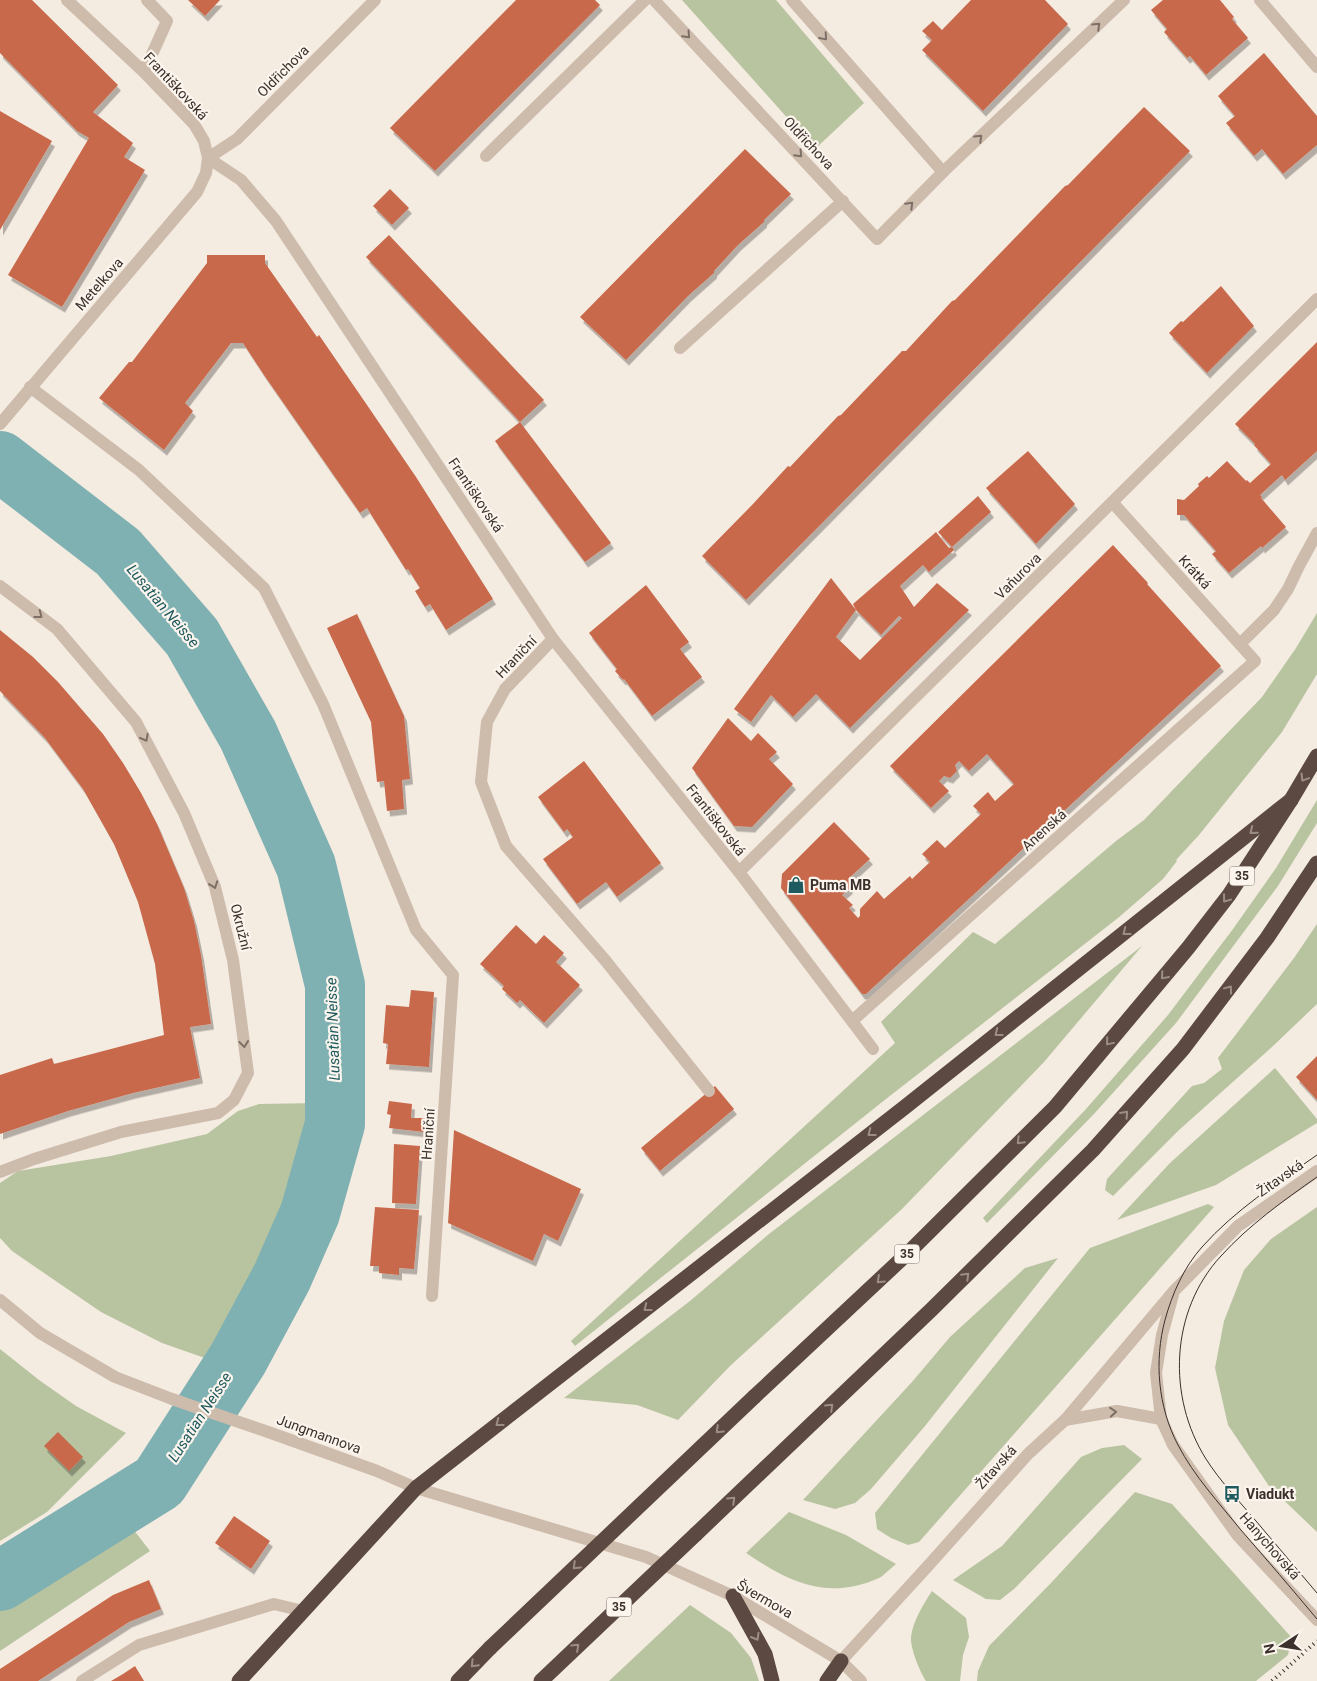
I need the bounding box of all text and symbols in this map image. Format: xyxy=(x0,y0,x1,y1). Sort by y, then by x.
one-way arrow xyxy=(1091,23,1100,32)
one-way arrow xyxy=(681,30,690,39)
one-way arrow xyxy=(819,31,828,40)
street label: Oldřichova xyxy=(254,42,312,100)
street label: Františkovská xyxy=(141,49,211,123)
street label: Oldřichova xyxy=(781,113,837,173)
one-way arrow xyxy=(973,135,982,144)
one-way arrow xyxy=(793,148,802,157)
one-way arrow xyxy=(904,202,913,211)
street label: Metelkova xyxy=(72,254,126,314)
street label: Františkovská xyxy=(445,455,507,535)
street label: Vaňurova xyxy=(992,550,1044,602)
street label: Krátká xyxy=(1176,552,1214,592)
water label: Lusatian Neisse xyxy=(123,561,203,652)
one-way arrow xyxy=(33,610,42,618)
street label: Hraniční xyxy=(492,632,540,681)
one-way arrow xyxy=(138,732,148,741)
one-way arrow xyxy=(1300,773,1310,782)
street label: Františkovská xyxy=(683,781,749,859)
street label: Anenská xyxy=(1019,806,1069,854)
one-way arrow xyxy=(1250,825,1259,833)
road number: 35 xyxy=(1230,866,1254,886)
shop icon: Puma MB xyxy=(786,875,806,895)
place label: Puma MB xyxy=(810,877,871,893)
one-way arrow xyxy=(208,880,218,888)
one-way arrow xyxy=(1223,893,1232,903)
street label: Okružní xyxy=(228,902,255,952)
one-way arrow xyxy=(1122,926,1132,935)
one-way arrow xyxy=(1161,971,1170,980)
water label: Lusatian Neisse xyxy=(322,977,344,1081)
one-way arrow xyxy=(1223,985,1232,995)
one-way arrow xyxy=(995,1027,1004,1035)
one-way arrow xyxy=(1106,1036,1115,1045)
one-way arrow xyxy=(238,1040,249,1048)
street label: Hraniční xyxy=(418,1107,438,1160)
one-way arrow xyxy=(1120,1110,1129,1119)
one-way arrow xyxy=(867,1127,877,1136)
one-way arrow xyxy=(1017,1136,1026,1145)
street label: Žitavská xyxy=(1253,1156,1306,1200)
road number: 35 xyxy=(894,1244,920,1264)
one-way arrow xyxy=(960,1273,969,1282)
one-way arrow xyxy=(876,1274,885,1283)
one-way arrow xyxy=(644,1302,653,1310)
water label: Lusatian Neisse xyxy=(164,1369,236,1465)
one-way arrow xyxy=(824,1404,833,1413)
one-way arrow xyxy=(1109,1407,1117,1418)
street label: Jungmannova xyxy=(275,1411,363,1457)
one-way arrow xyxy=(496,1417,505,1426)
one-way arrow xyxy=(716,1424,725,1433)
street label: Žitavská xyxy=(972,1441,1020,1492)
bus stop icon: Viadukt xyxy=(1222,1484,1242,1504)
place label: Viadukt xyxy=(1246,1486,1295,1502)
one-way arrow xyxy=(726,1497,735,1506)
street label: Hanychovská xyxy=(1237,1509,1303,1583)
one-way arrow xyxy=(573,1560,582,1569)
street label: Švermova xyxy=(734,1576,796,1621)
road number: 35 xyxy=(606,1598,632,1616)
north arrow xyxy=(1257,1621,1307,1671)
one-way arrow xyxy=(750,1632,760,1641)
text: N xyxy=(1260,1642,1278,1655)
one-way arrow xyxy=(571,1644,580,1653)
one-way arrow xyxy=(471,1659,480,1668)

